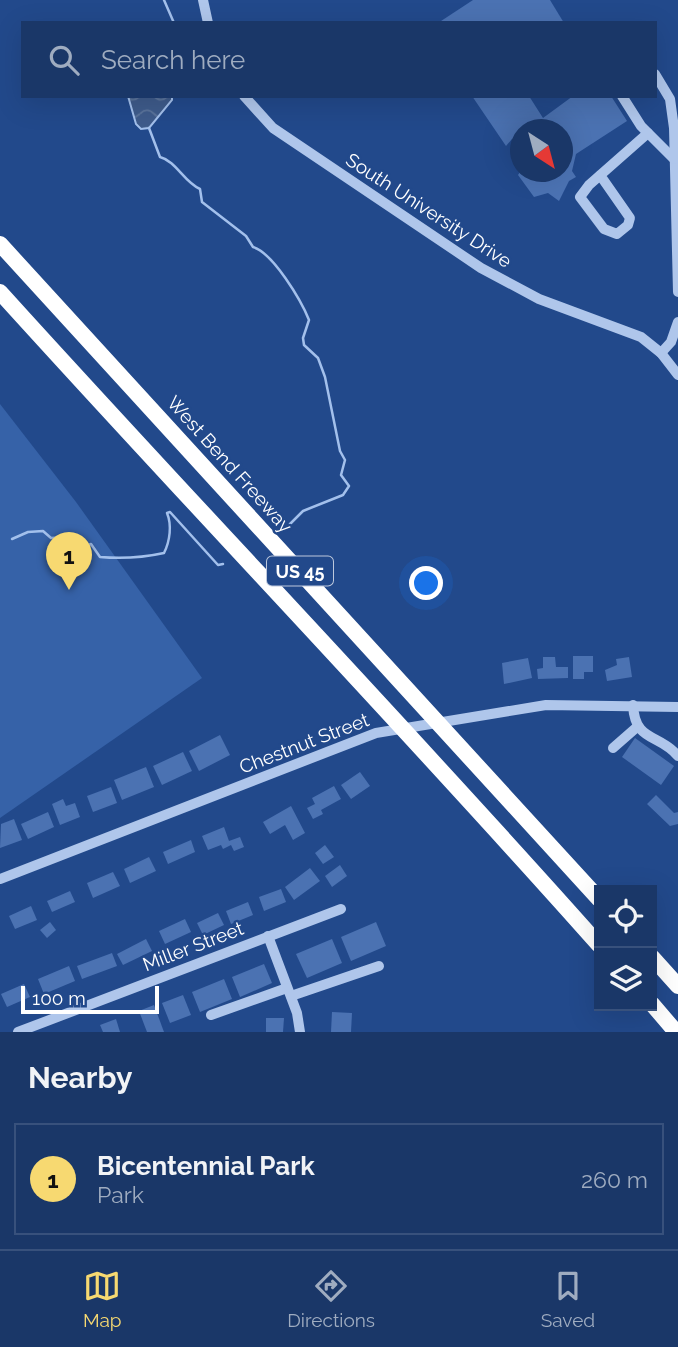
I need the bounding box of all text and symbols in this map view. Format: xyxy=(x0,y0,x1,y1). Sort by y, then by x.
search box xyxy=(21,21,657,98)
icon: search xyxy=(45,41,83,79)
text: Search here xyxy=(101,45,245,75)
north arrow xyxy=(510,119,573,182)
street label: South University Drive xyxy=(342,148,516,272)
street label: West Bend Freeway xyxy=(163,391,297,537)
pin: 1 xyxy=(46,532,92,590)
road number: US 45 xyxy=(267,556,333,586)
your location xyxy=(409,566,443,600)
street label: Chestnut Street xyxy=(236,708,373,778)
map controls xyxy=(594,885,657,1011)
button: locate xyxy=(594,885,657,948)
street label: Miller Street xyxy=(140,917,247,975)
button: layers xyxy=(594,948,657,1011)
scale bar xyxy=(21,983,159,1015)
text: 100 m xyxy=(32,987,86,1009)
text: Nearby xyxy=(28,1060,132,1095)
text: Bicentennial Park xyxy=(97,1151,315,1181)
text: 1 xyxy=(47,1166,59,1193)
text: 260 m xyxy=(581,1166,648,1193)
text: Park xyxy=(97,1181,144,1208)
tab: Map xyxy=(83,1267,122,1331)
tab: Directions xyxy=(287,1267,375,1331)
tab: Saved xyxy=(541,1267,595,1331)

